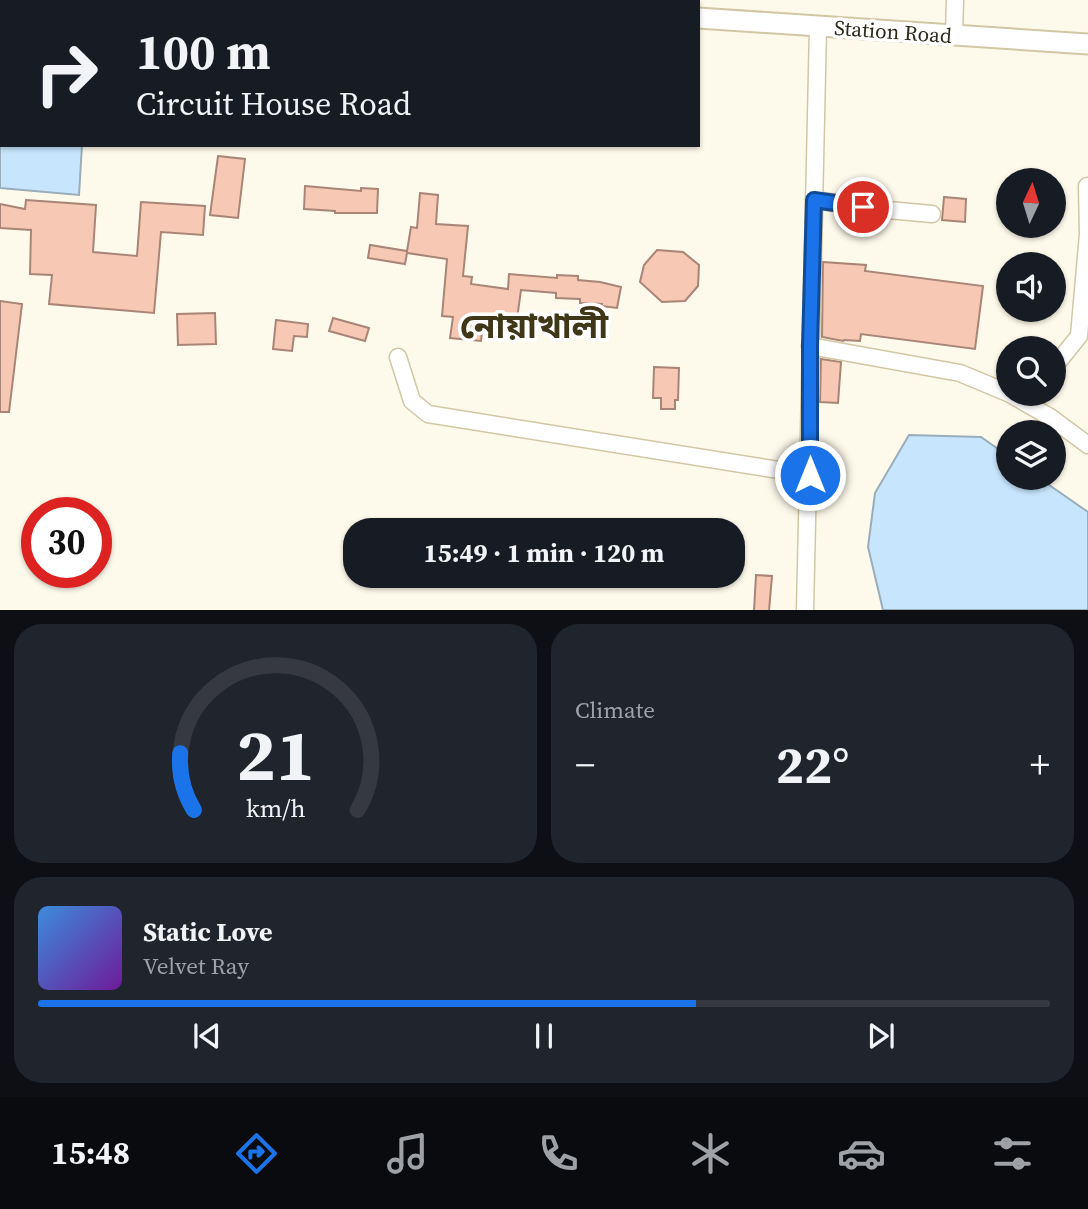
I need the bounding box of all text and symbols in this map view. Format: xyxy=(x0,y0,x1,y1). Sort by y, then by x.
street label: Station Road xyxy=(833,13,953,50)
text: 100 m xyxy=(136,18,271,85)
icon: right xyxy=(21,28,112,119)
text: Circuit House Road xyxy=(136,82,411,126)
north arrow xyxy=(996,168,1066,238)
map controls xyxy=(996,168,1066,490)
pin xyxy=(833,177,893,237)
icon: arrive xyxy=(844,188,882,226)
button: sound xyxy=(996,252,1066,322)
district label: নোয়াখালী xyxy=(460,302,609,350)
button: search xyxy=(996,336,1066,406)
button: layers xyxy=(996,420,1066,490)
position arrow xyxy=(773,438,847,512)
speed limit sign: 30 xyxy=(21,497,112,588)
text: 15:49 · 1 min · 120 m xyxy=(424,535,664,571)
text: Climate xyxy=(575,694,655,726)
text: 21 xyxy=(236,705,315,804)
text: 22° xyxy=(776,729,849,800)
text: − xyxy=(575,739,595,791)
text: + xyxy=(1030,739,1050,791)
text: km/h xyxy=(246,790,305,824)
text: Static Love xyxy=(143,914,272,950)
text: Velvet Ray xyxy=(143,950,249,982)
icon: previous xyxy=(188,1017,226,1055)
icon: pause xyxy=(525,1017,563,1055)
icon: next xyxy=(862,1017,900,1055)
icon: directions xyxy=(232,1129,281,1178)
icon: music xyxy=(383,1129,432,1178)
icon: phone xyxy=(534,1129,583,1178)
icon: climate xyxy=(686,1129,735,1178)
icon: car xyxy=(837,1129,886,1178)
icon: filters xyxy=(988,1129,1037,1178)
text: 15:48 xyxy=(51,1131,130,1175)

